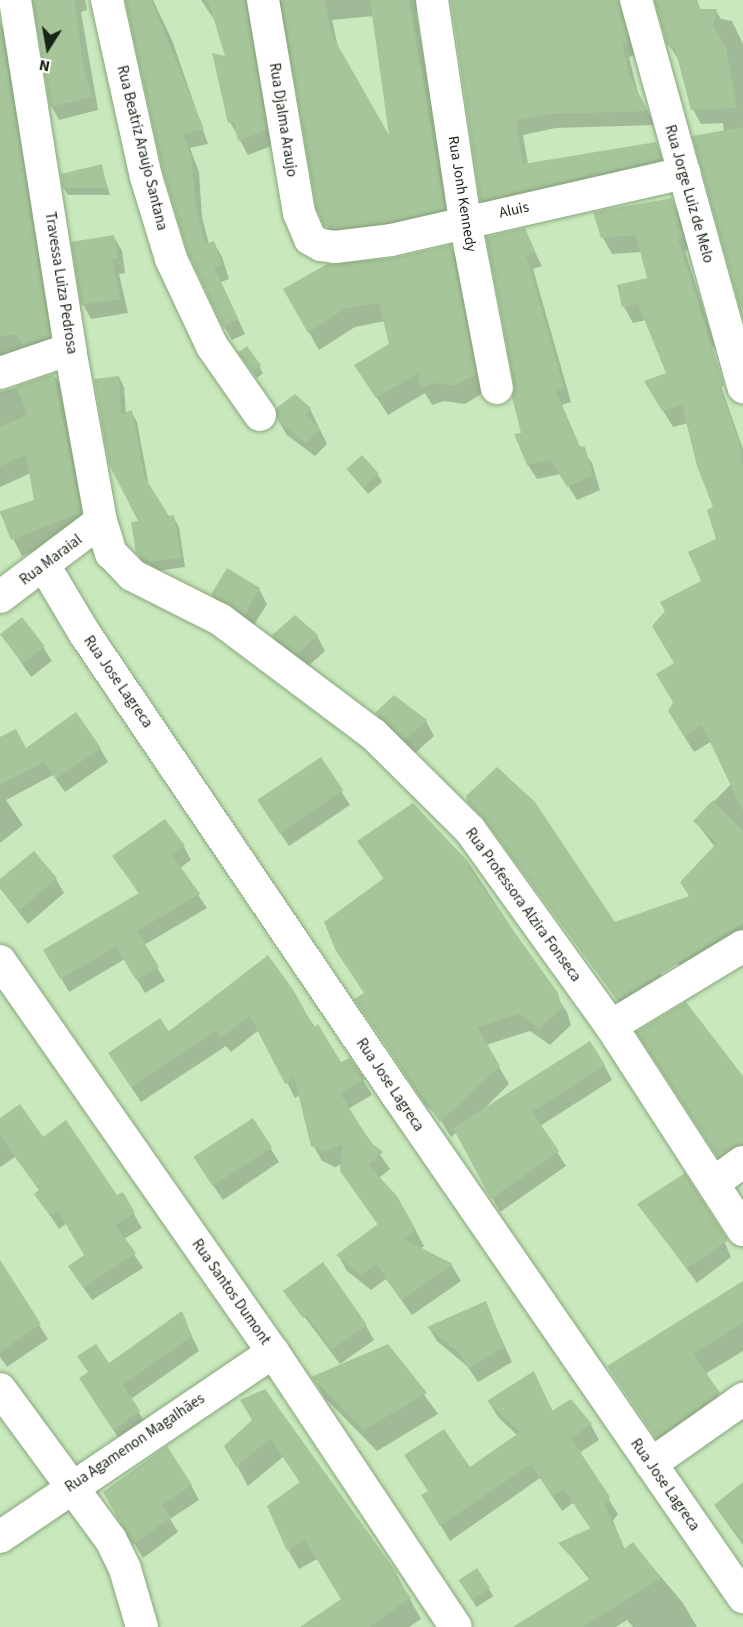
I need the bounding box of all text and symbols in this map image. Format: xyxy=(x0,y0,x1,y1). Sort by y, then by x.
north arrow xyxy=(18,18,78,78)
text: N xyxy=(37,54,52,77)
street label: Rua Djalma Araujo xyxy=(265,62,301,178)
street label: Rua Beatriz Araujo Santana xyxy=(113,64,171,232)
street label: Rua Jorge Luiz de Melo xyxy=(661,123,717,265)
street label: Rua Jonh Kennedy xyxy=(444,135,480,253)
street label: Aluis xyxy=(497,198,531,222)
street label: Travessa Luiza Pedrosa xyxy=(41,211,81,355)
street label: Rua Maraial xyxy=(16,531,86,589)
street label: Rua Jose Lagreca xyxy=(80,632,156,732)
street label: Rua Professora Alzira Fonseca xyxy=(461,825,585,985)
street label: Rua Jose Lagreca xyxy=(352,1035,428,1135)
street label: Rua Santos Dumont xyxy=(188,1236,274,1348)
street label: Rua Agamenon Magalhães xyxy=(62,1390,208,1496)
street label: Rua Jose Lagreca xyxy=(627,1435,703,1535)

